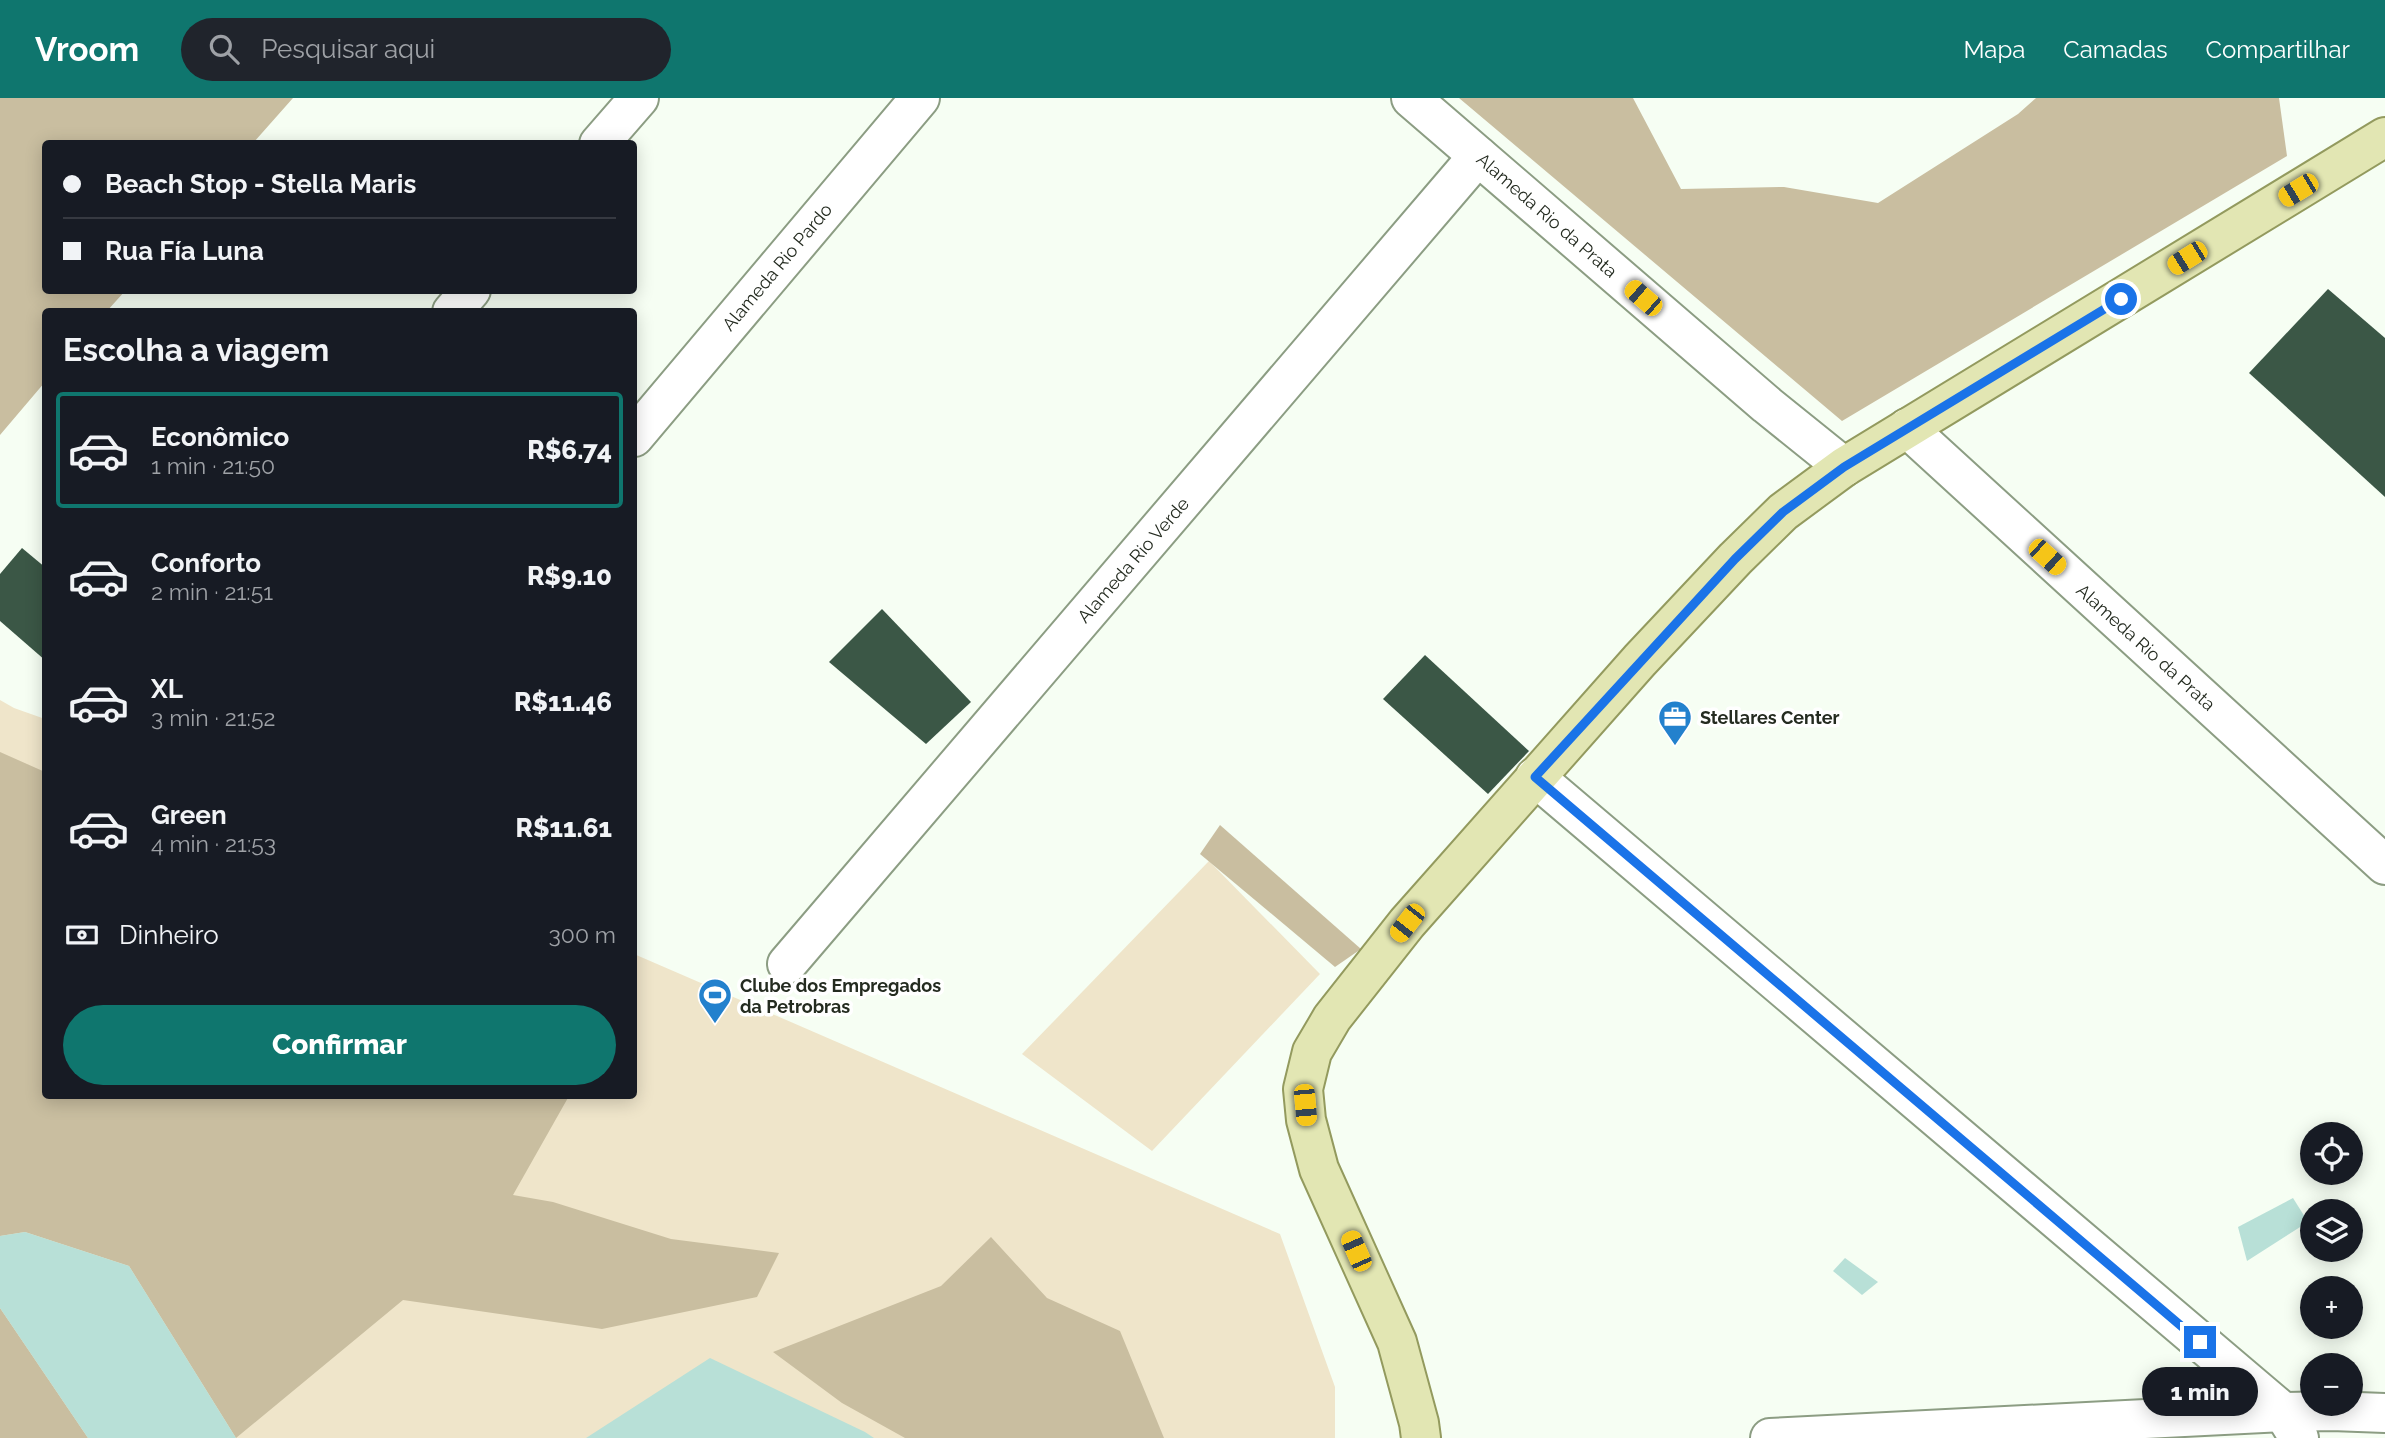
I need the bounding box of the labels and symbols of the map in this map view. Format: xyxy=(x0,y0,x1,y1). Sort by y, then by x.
street label: Alameda Rio da Prata xyxy=(1473,148,1621,282)
car xyxy=(2275,170,2322,210)
street label: Alameda Rio Pardo xyxy=(718,199,836,335)
car xyxy=(2164,238,2211,278)
car xyxy=(1621,276,1666,320)
route start xyxy=(2105,283,2137,315)
street label: Alameda Rio Verde xyxy=(1073,493,1193,627)
car xyxy=(2025,535,2070,579)
street label: Alameda Rio da Prata xyxy=(2072,579,2220,715)
office icon: Stellares Center xyxy=(1656,698,1694,747)
place label: Stellares Center xyxy=(1700,707,1839,728)
car xyxy=(1386,900,1429,946)
place label: Clube dos Empregados da Petrobras xyxy=(740,975,941,1017)
sports icon: Clube dos Empregados da Petrobras xyxy=(696,976,734,1025)
car xyxy=(1293,1083,1318,1127)
car xyxy=(1338,1228,1375,1274)
route end xyxy=(2184,1326,2216,1358)
callout: 1 min xyxy=(2142,1366,2258,1416)

